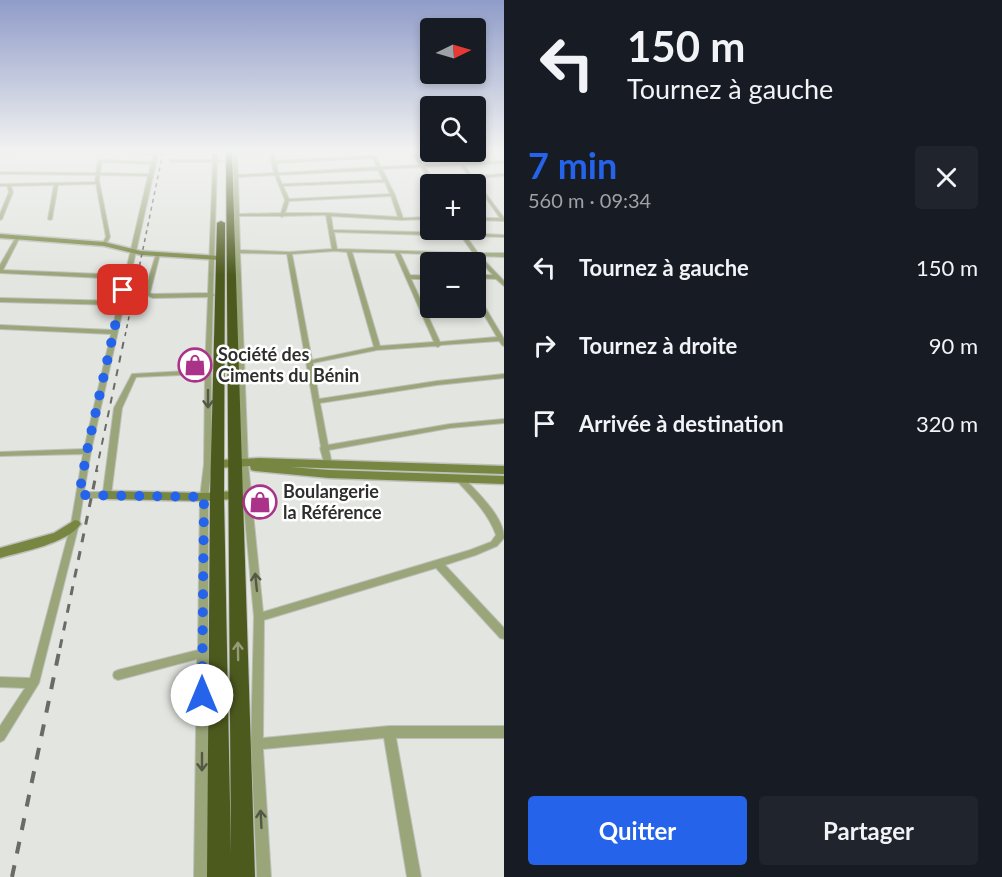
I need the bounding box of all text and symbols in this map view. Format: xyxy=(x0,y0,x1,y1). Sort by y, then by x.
north arrow xyxy=(420,18,486,84)
map controls xyxy=(420,18,486,318)
text: 150 m xyxy=(627,21,745,71)
icon: left xyxy=(528,24,606,102)
text: Tournez à gauche xyxy=(627,72,833,105)
button: search xyxy=(420,96,486,162)
text: 7 min xyxy=(528,143,617,187)
button: close xyxy=(915,146,978,209)
button: + xyxy=(420,174,486,240)
text: 560 m · 09:34 xyxy=(528,188,651,212)
icon: left xyxy=(528,251,561,284)
button: − xyxy=(420,252,486,318)
text: Tournez à gauche xyxy=(579,254,749,281)
text: 150 m xyxy=(916,254,978,281)
pin xyxy=(97,264,148,315)
icon: arrive xyxy=(106,273,139,306)
icon: right xyxy=(528,329,561,362)
text: Tournez à droite xyxy=(579,332,737,359)
text: 90 m xyxy=(929,332,978,359)
place label: Société des Ciments du Bénin xyxy=(218,343,359,386)
shop icon: Société des Ciments du Bénin xyxy=(177,347,213,383)
one-way arrow xyxy=(202,389,214,409)
icon: arrive xyxy=(528,407,561,440)
text: Arrivée à destination xyxy=(579,410,784,437)
text: 320 m xyxy=(916,410,978,437)
place label: Boulangerie la Référence xyxy=(283,480,382,523)
shop icon: Boulangerie la Référence xyxy=(242,484,278,520)
one-way arrow xyxy=(250,572,261,592)
one-way arrow xyxy=(232,641,244,661)
position arrow xyxy=(170,663,234,727)
one-way arrow xyxy=(196,751,208,771)
button: Quitter xyxy=(528,796,747,865)
button: Partager xyxy=(759,796,978,865)
one-way arrow xyxy=(255,809,266,829)

